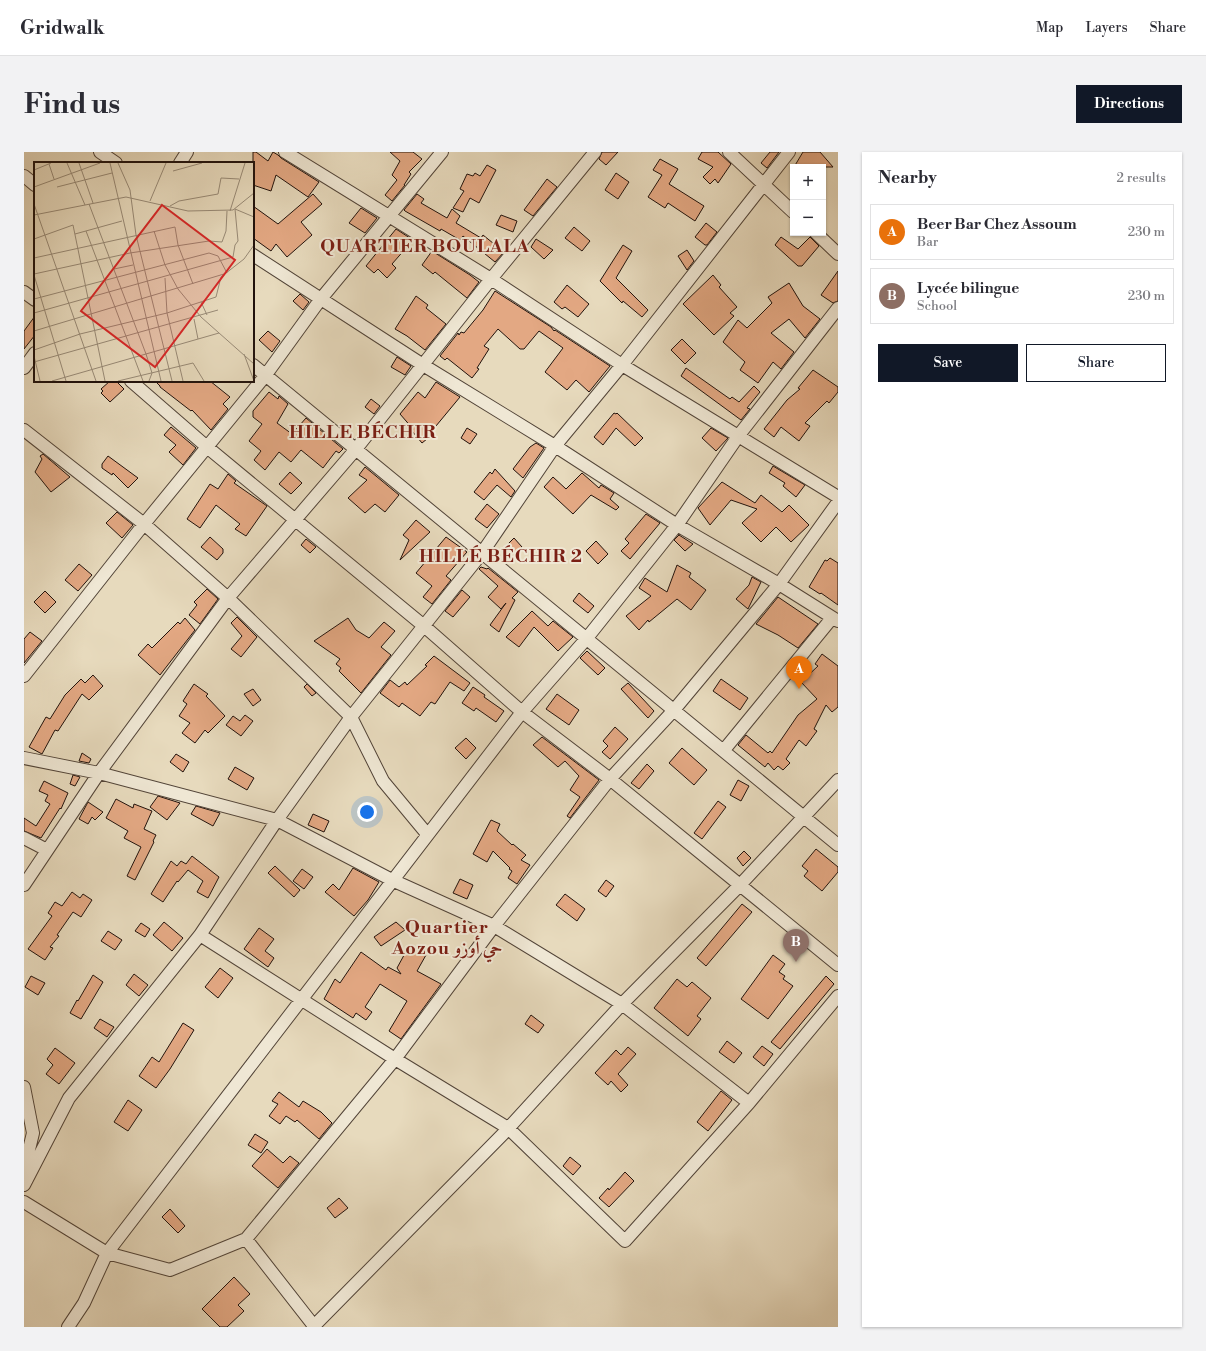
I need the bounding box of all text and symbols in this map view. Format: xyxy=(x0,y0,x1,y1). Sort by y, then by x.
text: Gridwalk xyxy=(20,16,104,40)
text: Map xyxy=(1036,19,1063,37)
text: Layers xyxy=(1085,19,1128,37)
text: Share xyxy=(1150,19,1186,37)
button: Directions xyxy=(1076,85,1182,123)
text: Find us xyxy=(24,87,120,122)
inset map xyxy=(34,162,254,382)
map controls xyxy=(790,164,826,236)
button: + xyxy=(790,164,826,200)
text: Nearby xyxy=(878,167,937,189)
text: 2 results xyxy=(1117,170,1166,186)
button: − xyxy=(790,200,826,236)
text: Beer Bar Chez Assoum xyxy=(917,215,1077,234)
text: A xyxy=(887,224,897,240)
text: 230 m xyxy=(1128,224,1165,240)
text: Bar xyxy=(917,234,938,250)
district label: QUARTIER BOULALA xyxy=(320,235,530,258)
text: Lycée bilingue xyxy=(917,279,1019,298)
text: B xyxy=(887,288,897,304)
text: 230 m xyxy=(1128,288,1165,304)
text: School xyxy=(917,298,957,314)
button: Save xyxy=(878,344,1018,382)
button: Share xyxy=(1026,344,1166,382)
district label: HILLE BÉCHIR xyxy=(289,421,437,444)
district label: HILLÉ BÉCHIR 2 xyxy=(419,545,583,568)
pin: A xyxy=(786,656,812,689)
your location xyxy=(357,802,377,822)
district label: Quartier Aozou حي أوزو xyxy=(391,916,502,963)
pin: B xyxy=(783,929,809,962)

